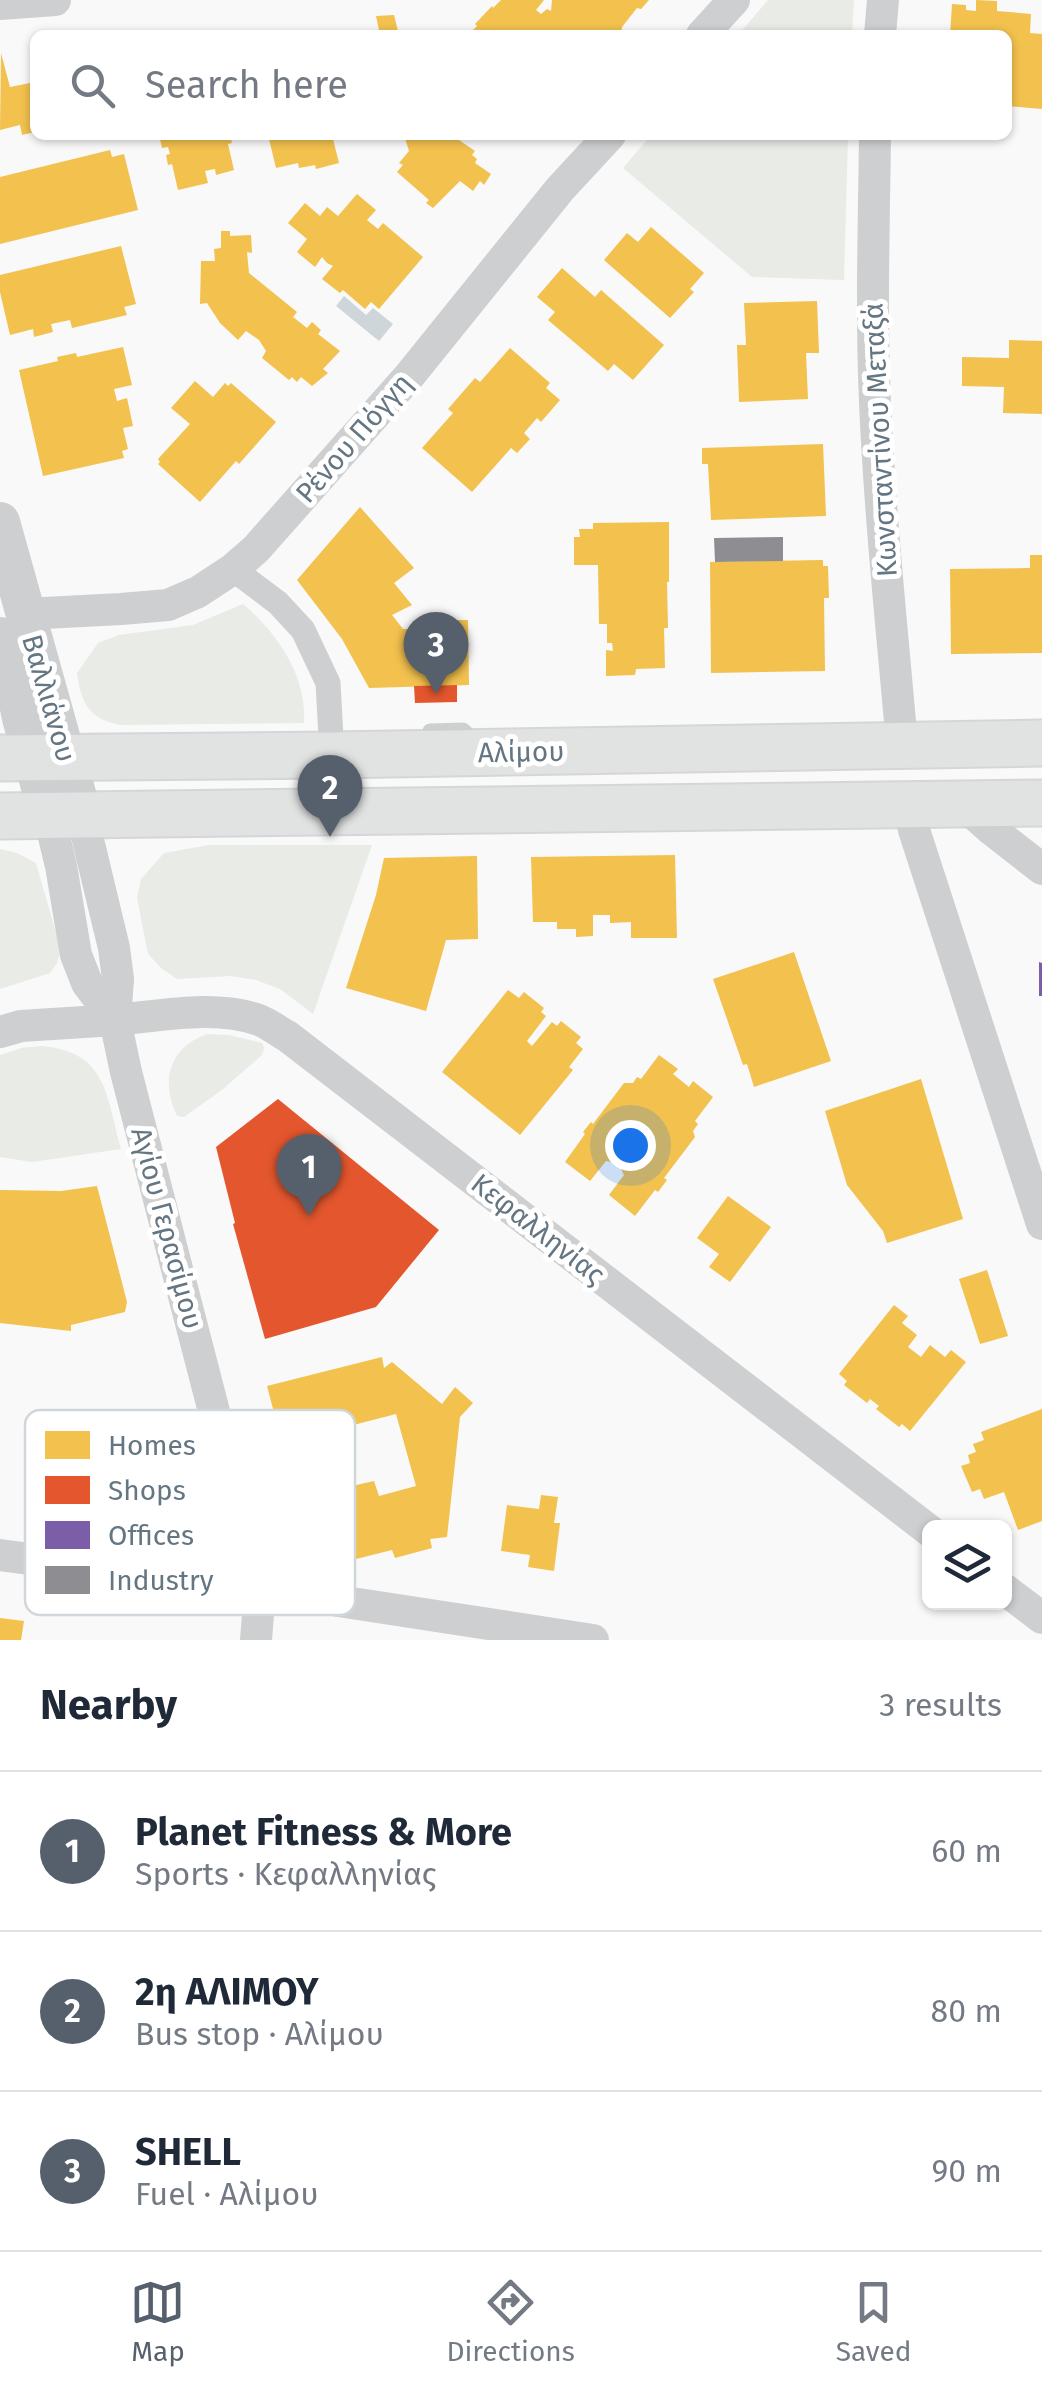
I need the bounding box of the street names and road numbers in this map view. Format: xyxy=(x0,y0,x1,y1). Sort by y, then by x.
street label: Κωνσταντίνου Μεταξά xyxy=(856,302,904,578)
street label: Ρένου Πόγγη xyxy=(289,367,419,509)
street label: Βαλλιάνου xyxy=(15,631,83,765)
street label: Αλίμου xyxy=(477,735,565,769)
street label: Αγίου Γερασίμου xyxy=(124,1124,210,1332)
street label: Κεφαλληνίας xyxy=(465,1167,611,1291)

